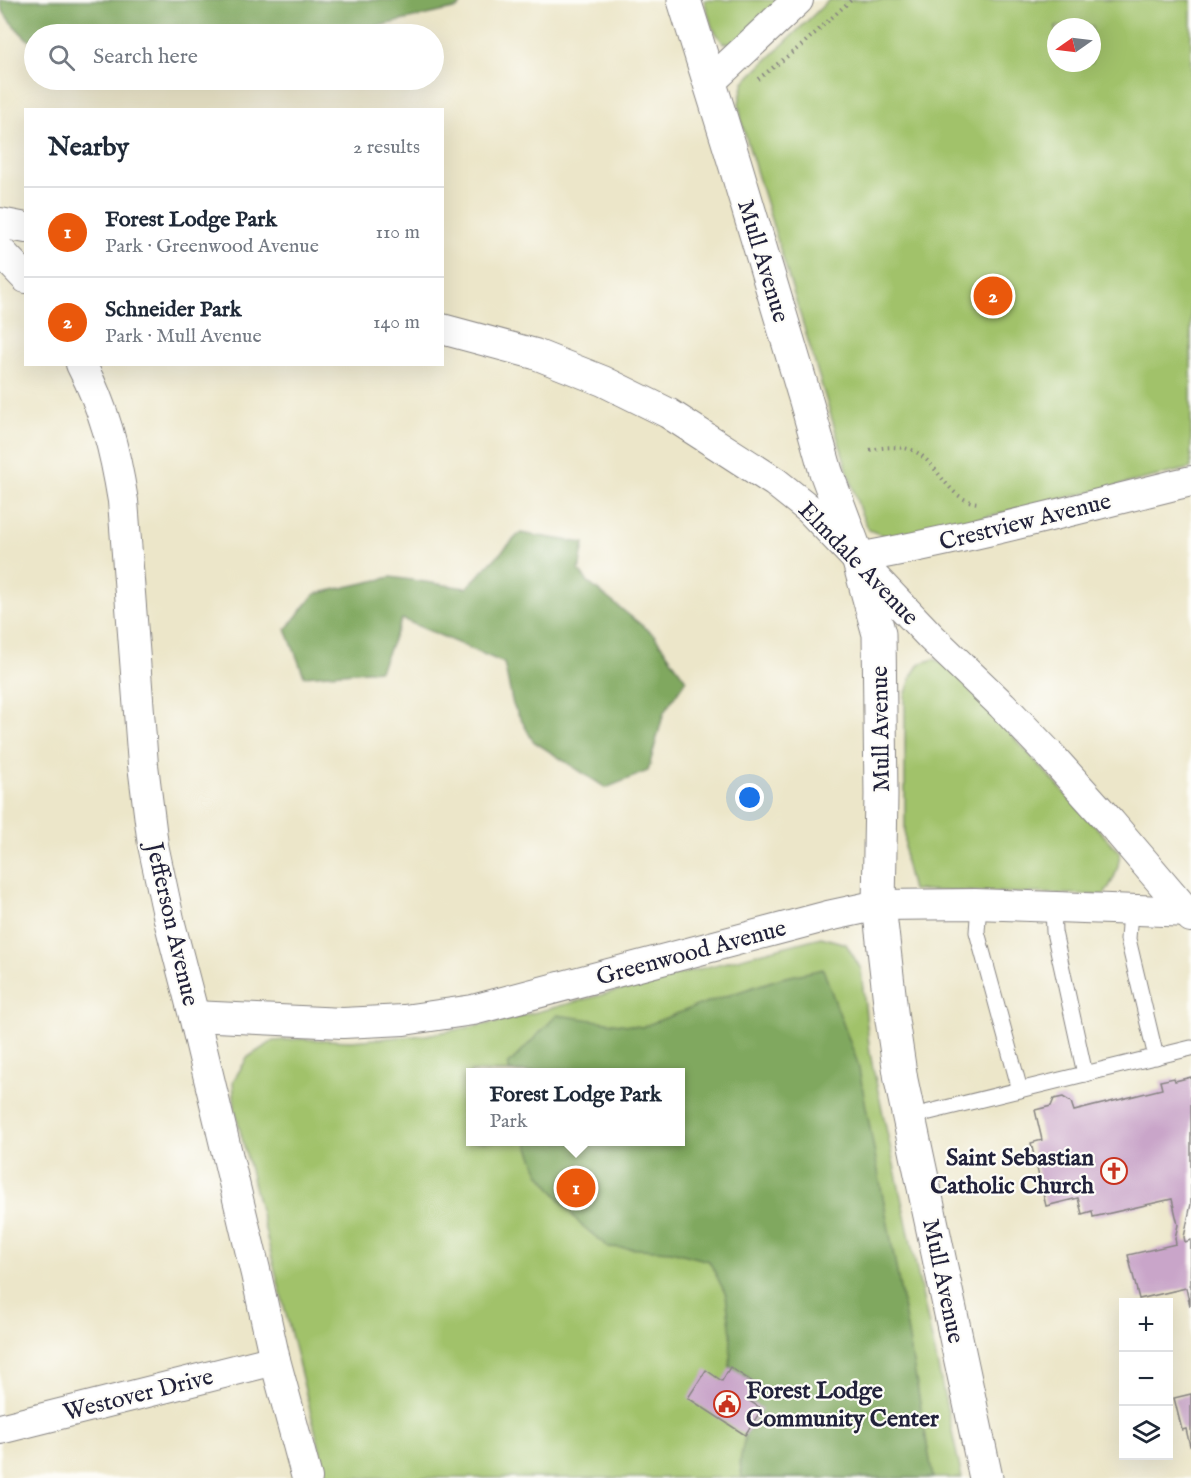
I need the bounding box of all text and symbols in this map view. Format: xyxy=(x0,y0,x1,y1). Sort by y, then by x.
north arrow xyxy=(1047,18,1101,72)
search box xyxy=(24,24,444,90)
icon: search xyxy=(45,41,78,74)
text: Search here xyxy=(93,43,198,71)
text: Nearby xyxy=(48,131,129,164)
text: 2 results xyxy=(353,135,420,160)
street label: Mull Avenue xyxy=(729,196,796,326)
text: Forest Lodge Park xyxy=(105,206,277,234)
text: 1 xyxy=(64,220,71,245)
text: 110 m xyxy=(376,220,420,245)
text: Park · Greenwood Avenue xyxy=(105,234,319,259)
pin: 2 xyxy=(974,274,1012,318)
text: Schneider Park xyxy=(105,296,242,324)
text: 2 xyxy=(63,310,72,335)
text: 140 m xyxy=(373,310,420,335)
text: Park · Mull Avenue xyxy=(105,324,262,349)
street label: Crestview Avenue xyxy=(936,486,1114,559)
street label: Elmdale Avenue xyxy=(791,495,925,633)
street label: Mull Avenue xyxy=(865,665,898,792)
your location xyxy=(735,783,764,812)
street label: Jefferson Avenue xyxy=(137,837,205,1009)
street label: Greenwood Avenue xyxy=(593,913,790,994)
popup xyxy=(466,1068,685,1146)
text: Forest Lodge Park xyxy=(490,1081,661,1109)
text: Park xyxy=(490,1109,528,1134)
place label: Saint Sebastian Catholic Church xyxy=(930,1143,1094,1202)
church icon: Saint Sebastian Catholic Church xyxy=(1099,1156,1129,1186)
pin: 1 xyxy=(556,1166,596,1210)
street label: Mull Avenue xyxy=(914,1216,971,1346)
map controls xyxy=(1119,1298,1173,1460)
button: + xyxy=(1119,1298,1173,1352)
button: − xyxy=(1119,1352,1173,1406)
street label: Westover Drive xyxy=(60,1362,217,1429)
place label: Forest Lodge Community Center xyxy=(746,1376,939,1435)
public building icon: Forest Lodge Community Center xyxy=(712,1389,742,1419)
button: layers xyxy=(1119,1406,1173,1460)

